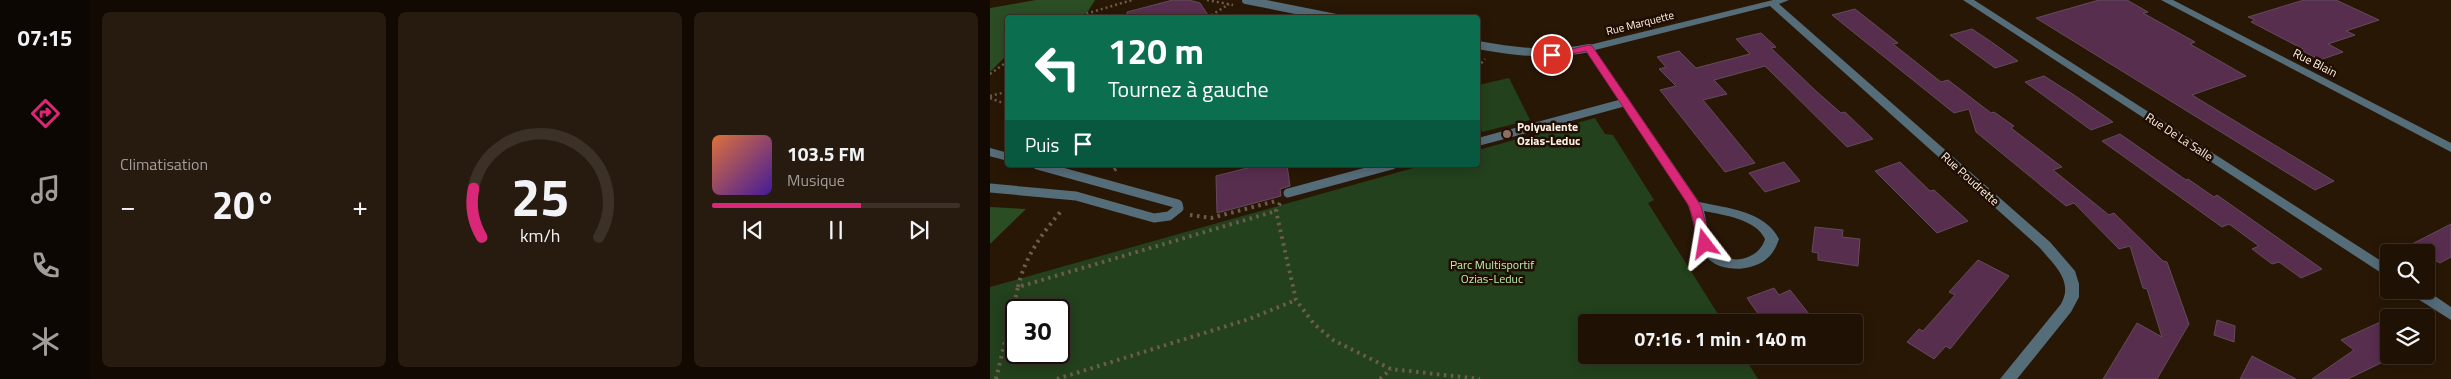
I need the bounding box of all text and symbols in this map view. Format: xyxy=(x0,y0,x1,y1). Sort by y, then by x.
street label: Rue Marquette xyxy=(1604,7,1676,39)
text: 07:15 xyxy=(18,21,72,55)
text: 120 m xyxy=(1108,24,1204,78)
pin xyxy=(1531,34,1573,76)
icon: left xyxy=(1025,35,1090,100)
icon: arrive xyxy=(1538,41,1566,69)
street label: Rue Blain xyxy=(2290,43,2341,82)
text: Tournez à gauche xyxy=(1108,72,1269,106)
icon: directions xyxy=(28,96,63,131)
street label: Rue De La Salle xyxy=(2142,108,2217,166)
place label: Polyvalente Ozias-Leduc xyxy=(1517,117,1580,150)
marker: Polyvalente Ozias-Leduc xyxy=(1501,128,1513,140)
text: Puis xyxy=(1025,130,1059,159)
icon: arrive xyxy=(1069,130,1097,158)
text: 103.5 FM xyxy=(787,139,865,168)
street label: Rue Poudrette xyxy=(1937,147,2004,210)
text: Climatisation xyxy=(120,152,208,176)
text: 25 xyxy=(511,157,569,236)
text: Musique xyxy=(787,168,845,192)
icon: music xyxy=(28,172,63,207)
text: 20° xyxy=(212,176,276,234)
text: − xyxy=(120,184,136,227)
text: + xyxy=(352,184,368,227)
icon: previous xyxy=(739,216,767,244)
icon: pause xyxy=(822,216,850,244)
icon: next xyxy=(905,216,933,244)
position arrow xyxy=(1678,217,1730,269)
text: km/h xyxy=(520,222,560,249)
map controls xyxy=(2380,244,2435,364)
button: search xyxy=(2380,244,2435,299)
icon: phone xyxy=(28,248,63,283)
park label: Parc Multisportif Ozias-Leduc xyxy=(1450,255,1534,288)
speed limit sign: 30 xyxy=(1005,299,1070,364)
button: layers xyxy=(2380,309,2435,364)
icon: climate xyxy=(28,324,63,359)
text: 07:16 · 1 min · 140 m xyxy=(1634,324,1807,353)

